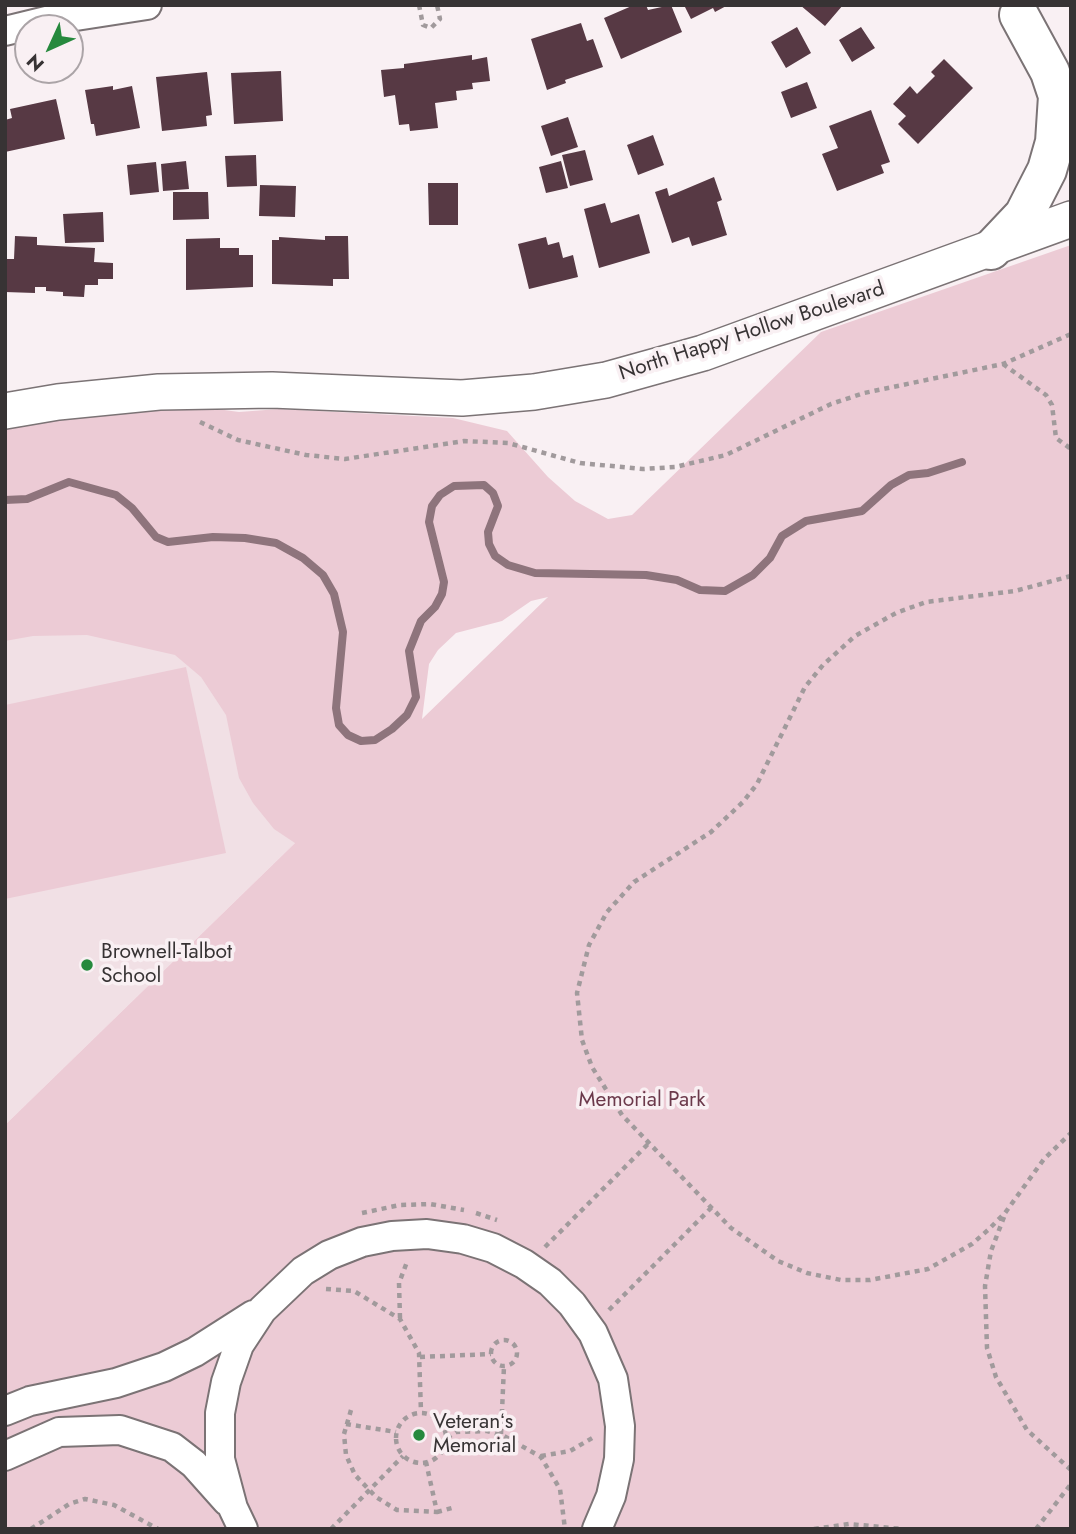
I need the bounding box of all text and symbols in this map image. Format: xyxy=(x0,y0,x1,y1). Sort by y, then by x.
north arrow xyxy=(14,14,84,84)
text: N xyxy=(20,48,50,78)
street label: North Happy Hollow Boulevard xyxy=(616,277,888,387)
place label: Brownell-Talbot School xyxy=(101,940,232,990)
marker: Brownell-Talbot School xyxy=(79,957,95,973)
park label: Memorial Park xyxy=(579,1088,705,1114)
place label: Veteranʻs Memorial xyxy=(433,1410,516,1460)
marker: Veteranʻs Memorial xyxy=(411,1427,427,1443)

